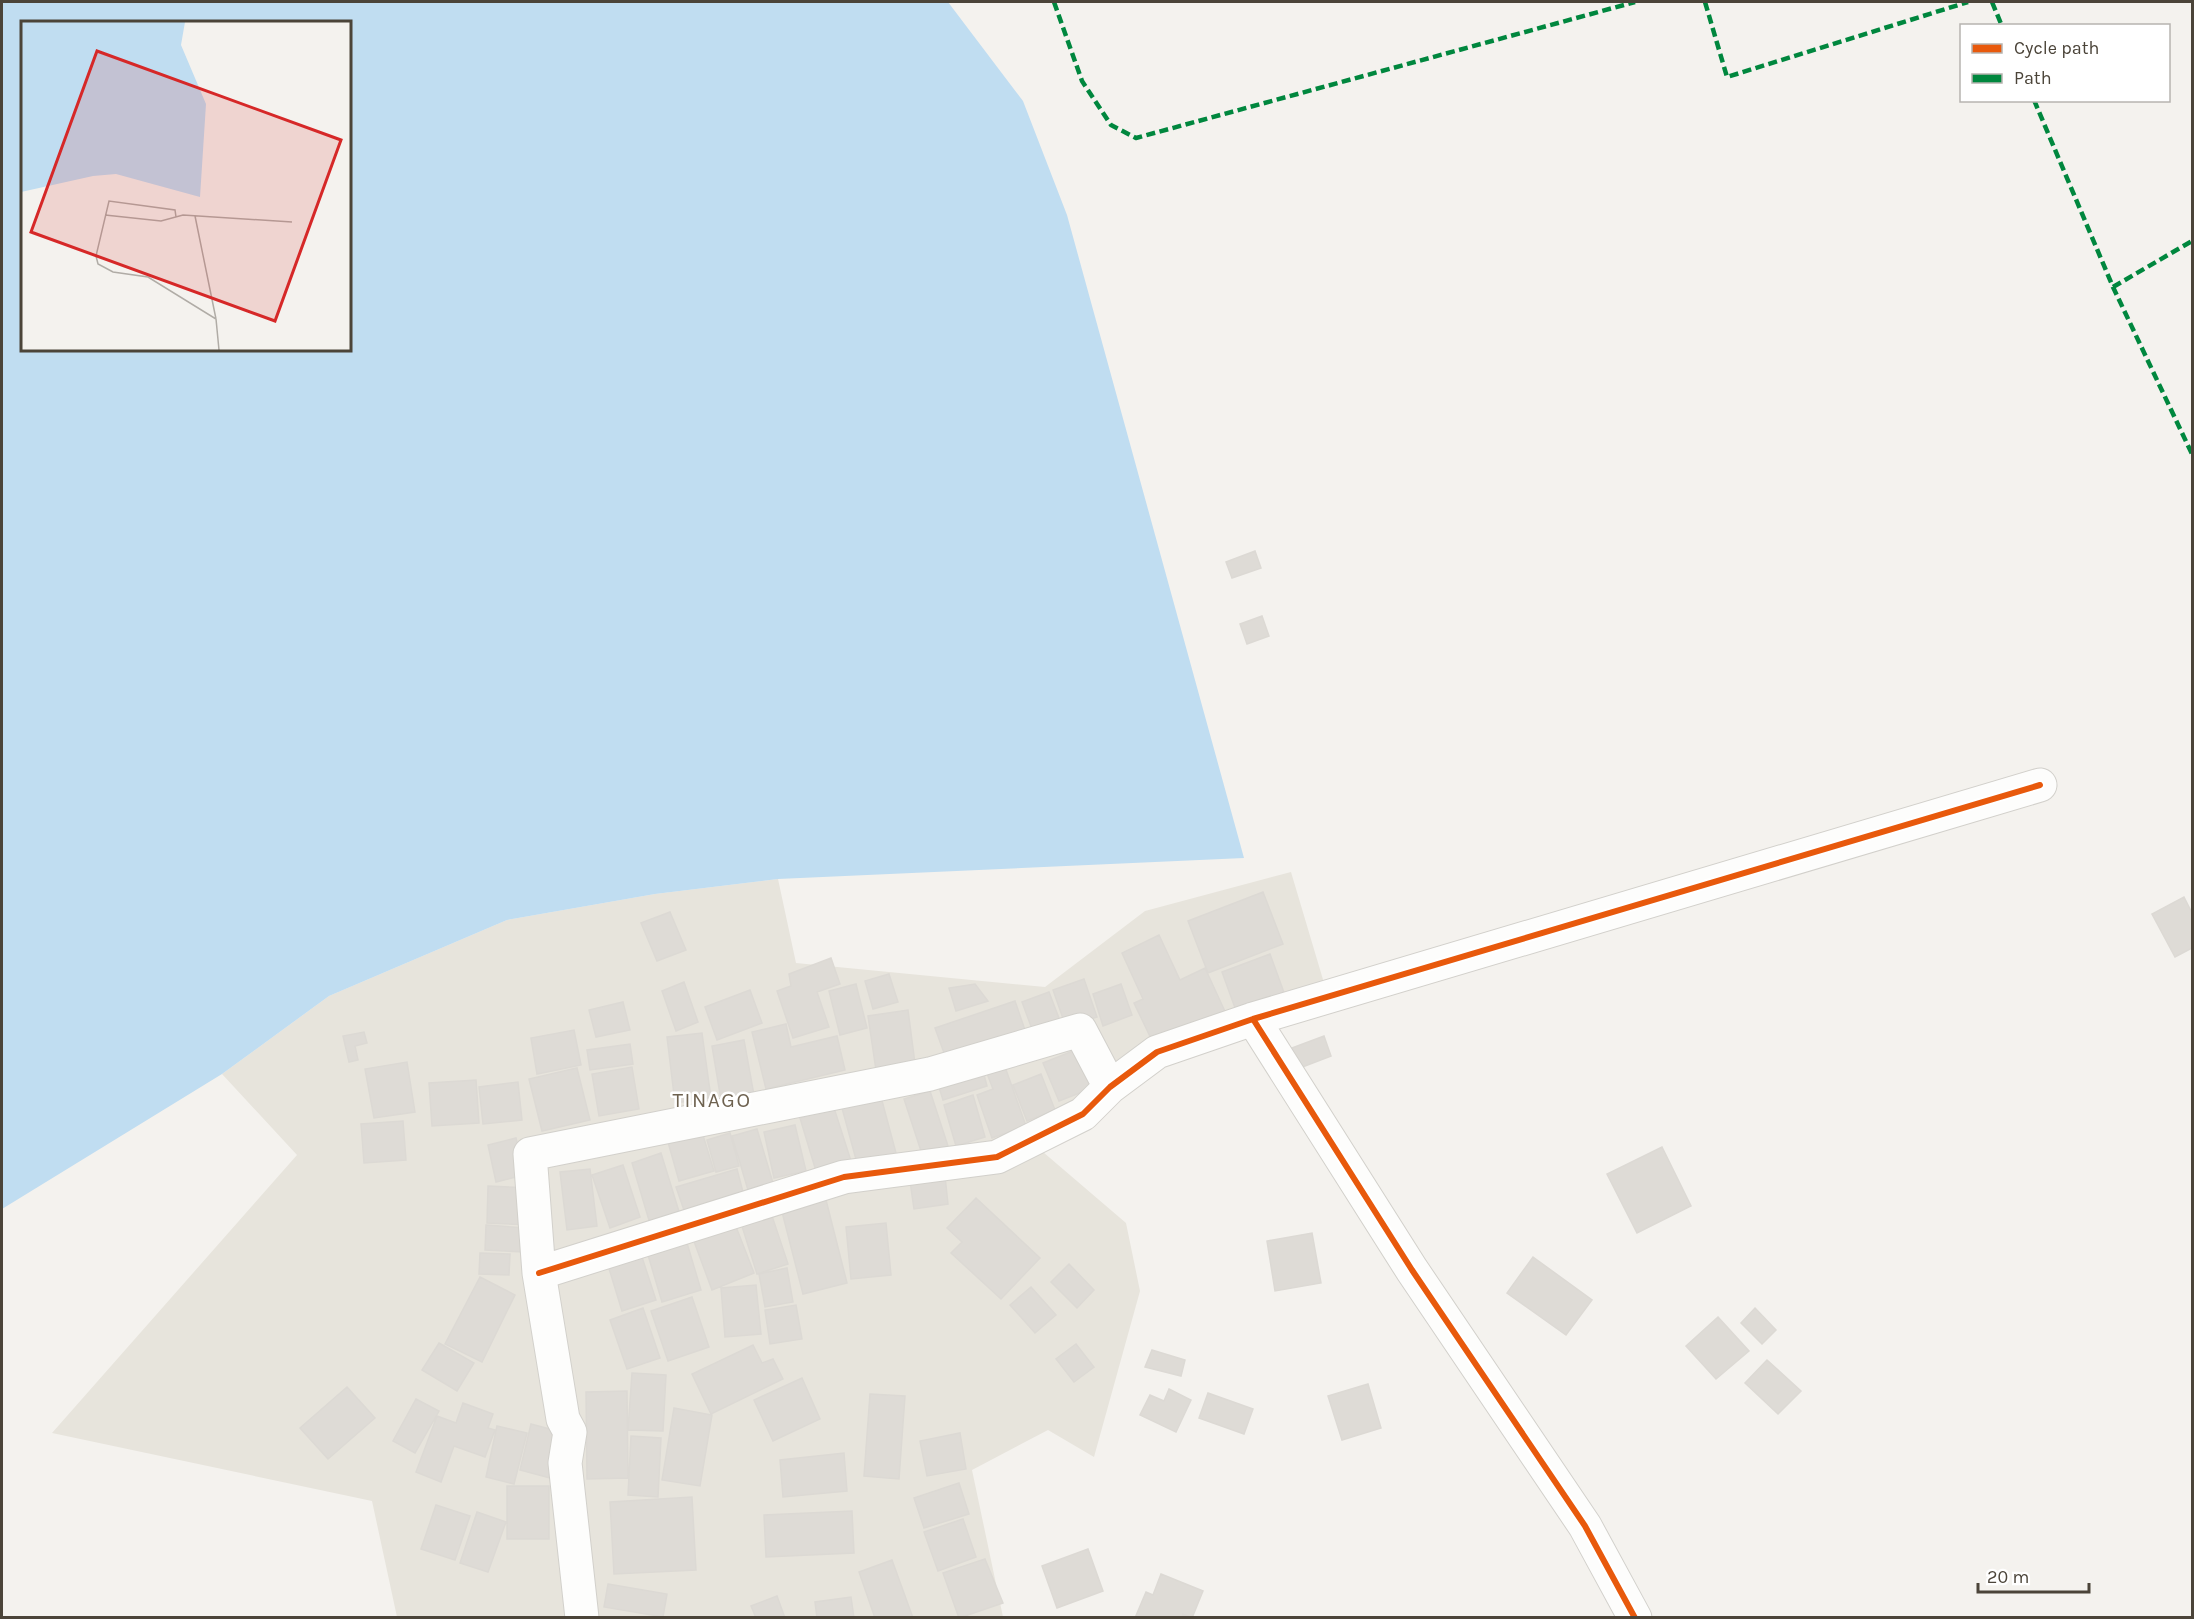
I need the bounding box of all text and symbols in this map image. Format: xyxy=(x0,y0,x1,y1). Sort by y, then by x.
inset map xyxy=(21,21,351,351)
legend xyxy=(1960,24,2170,102)
text: Cycle path xyxy=(2014,37,2099,59)
text: Path xyxy=(2014,67,2052,89)
district label: TINAGO xyxy=(673,1088,751,1112)
scale bar xyxy=(1978,1556,2089,1594)
text: 20 m xyxy=(1987,1566,2029,1588)

